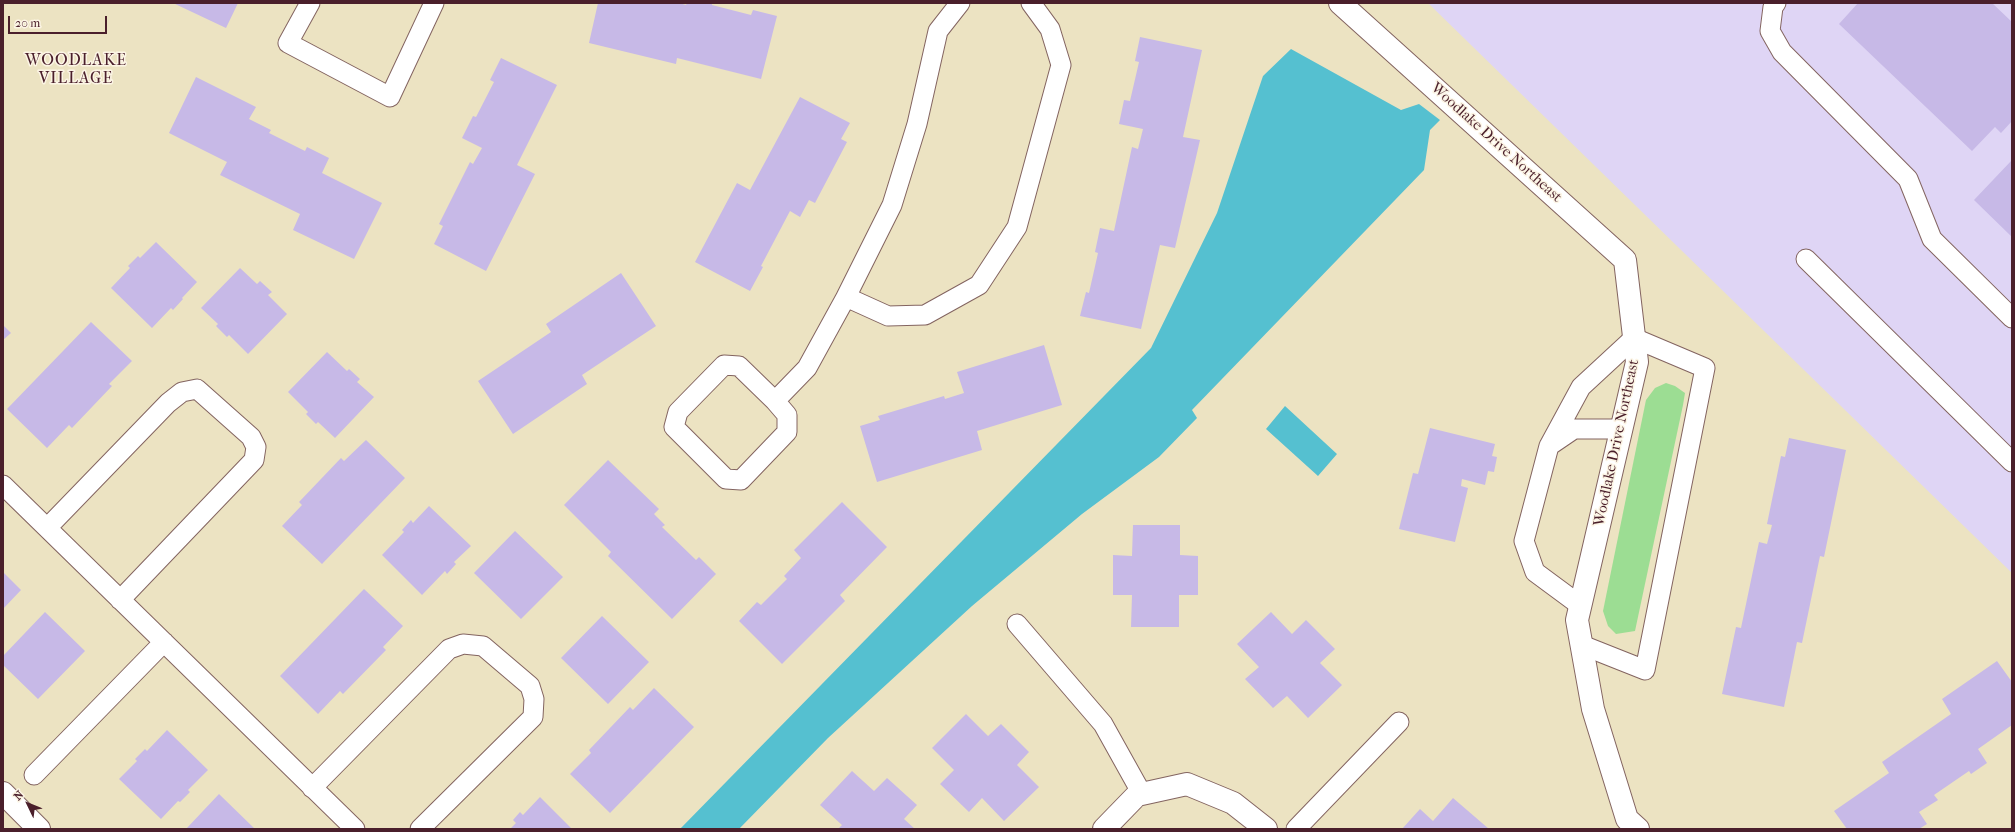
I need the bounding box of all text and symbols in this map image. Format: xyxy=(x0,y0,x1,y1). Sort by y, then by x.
scale bar xyxy=(10,8,109,34)
text: 20 m xyxy=(15,16,40,30)
district label: WOODLAKE VILLAGE xyxy=(25,51,127,89)
street label: Woodlake Drive Northeast xyxy=(1427,79,1565,207)
street label: Woodlake Drive Northeast xyxy=(1591,358,1643,528)
north arrow xyxy=(8,784,48,824)
text: N xyxy=(11,788,26,803)

